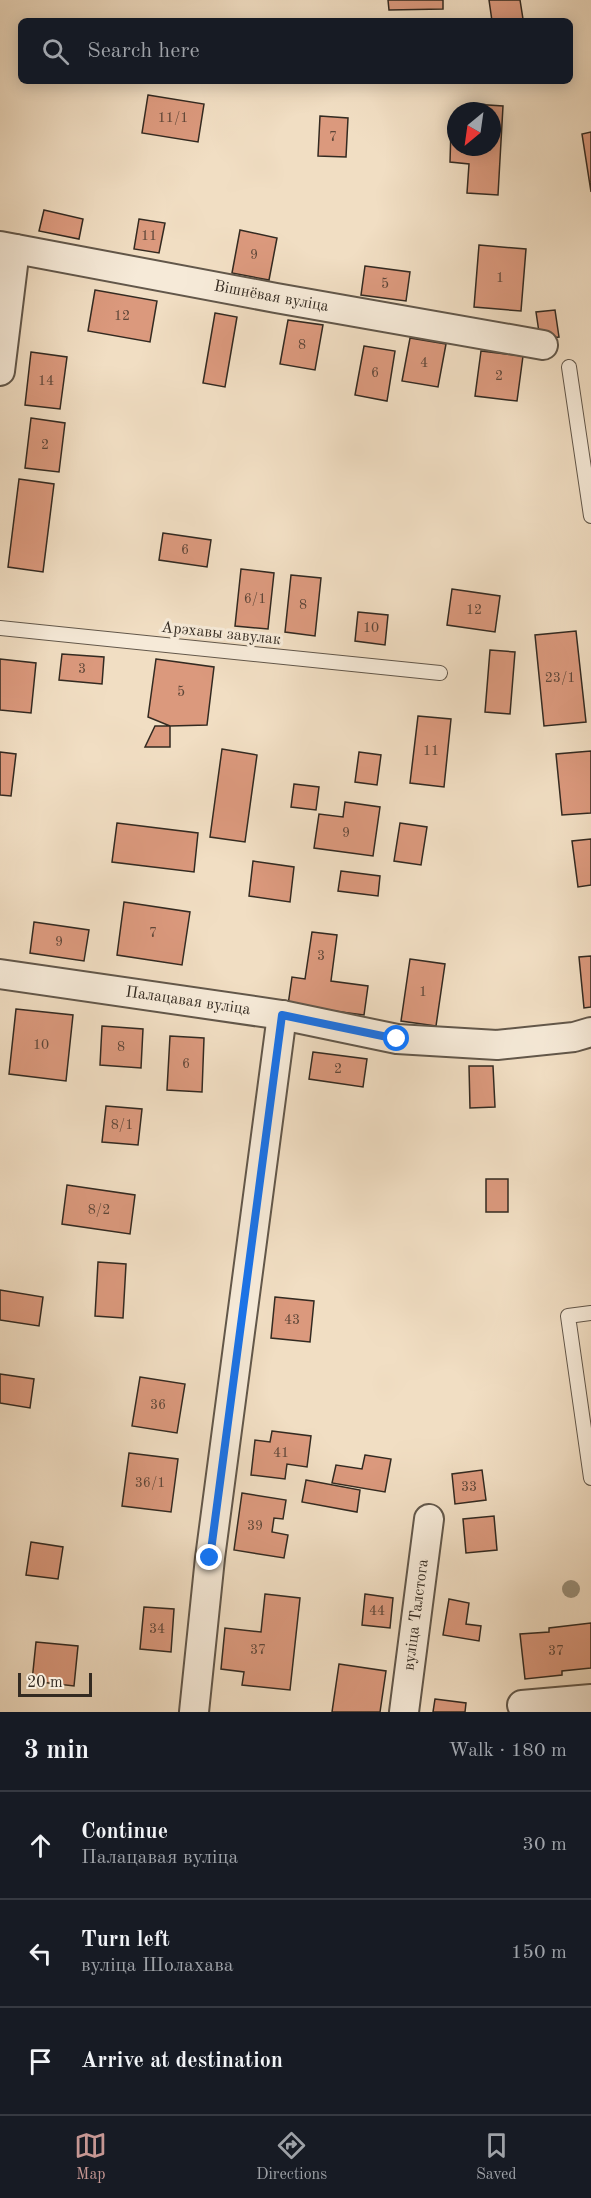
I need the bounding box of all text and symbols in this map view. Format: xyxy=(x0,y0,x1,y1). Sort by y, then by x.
search box xyxy=(18,18,573,84)
icon: search xyxy=(39,35,72,68)
text: Search here xyxy=(87,40,200,62)
north arrow xyxy=(447,102,501,156)
house number: 11/1 xyxy=(158,111,188,125)
house number: 7 xyxy=(329,130,337,144)
house number: 11 xyxy=(141,229,157,243)
house number: 9 xyxy=(250,248,258,262)
house number: 1 xyxy=(496,271,504,285)
house number: 5 xyxy=(381,277,389,291)
street label: Вішнёвая вуліца xyxy=(212,278,330,315)
house number: 12 xyxy=(114,309,130,323)
house number: 8 xyxy=(298,338,306,352)
house number: 4 xyxy=(420,356,428,370)
house number: 6 xyxy=(371,366,379,380)
house number: 2 xyxy=(495,369,503,383)
house number: 14 xyxy=(38,374,54,388)
house number: 2 xyxy=(41,438,49,452)
house number: 6 xyxy=(181,543,189,557)
house number: 6/1 xyxy=(244,592,266,606)
house number: 8 xyxy=(299,598,307,612)
house number: 12 xyxy=(466,603,482,617)
street label: Арэхавы завулак xyxy=(160,620,282,648)
house number: 10 xyxy=(363,621,379,635)
house number: 3 xyxy=(78,662,86,676)
house number: 23/1 xyxy=(545,671,575,685)
house number: 5 xyxy=(177,685,185,699)
house number: 11 xyxy=(423,744,439,758)
house number: 9 xyxy=(342,826,350,840)
house number: 7 xyxy=(149,926,157,940)
house number: 9 xyxy=(55,935,63,949)
house number: 3 xyxy=(317,949,325,963)
street label: Палацавая вуліца xyxy=(125,984,252,1018)
house number: 1 xyxy=(419,985,427,999)
route start xyxy=(383,1025,409,1051)
house number: 10 xyxy=(33,1038,49,1052)
house number: 8 xyxy=(117,1040,125,1054)
house number: 6 xyxy=(182,1057,190,1071)
house number: 2 xyxy=(334,1062,342,1076)
house number: 8/1 xyxy=(111,1118,133,1132)
house number: 8/2 xyxy=(88,1203,110,1217)
house number: 43 xyxy=(284,1313,300,1327)
house number: 36 xyxy=(150,1398,166,1412)
house number: 41 xyxy=(273,1446,289,1460)
house number: 36/1 xyxy=(135,1476,165,1490)
house number: 33 xyxy=(461,1480,477,1494)
house number: 39 xyxy=(247,1519,263,1533)
route end xyxy=(196,1544,222,1570)
street label: вуліца Талстога xyxy=(401,1558,432,1672)
house number: 44 xyxy=(369,1604,385,1618)
house number: 34 xyxy=(149,1622,165,1636)
house number: 37 xyxy=(250,1643,266,1657)
house number: 37 xyxy=(548,1644,564,1658)
scale bar xyxy=(18,1670,92,1698)
text: 20 m xyxy=(27,1675,63,1691)
text: 3 min xyxy=(24,1738,89,1764)
text: Walk · 180 m xyxy=(448,1741,567,1761)
text: Continue xyxy=(81,1821,168,1843)
icon: ahead xyxy=(24,1829,57,1862)
text: 30 m xyxy=(522,1835,567,1855)
text: Палацавая вуліца xyxy=(81,1848,238,1868)
text: Turn left xyxy=(81,1929,170,1951)
icon: left xyxy=(24,1937,57,1970)
text: 150 m xyxy=(511,1943,567,1963)
text: вуліца Шолахава xyxy=(81,1956,234,1976)
icon: arrive xyxy=(24,2045,57,2078)
text: Arrive at destination xyxy=(81,2050,283,2072)
tab: Map xyxy=(74,2129,107,2185)
tab: Directions xyxy=(256,2129,327,2185)
tab: Saved xyxy=(476,2129,517,2185)

